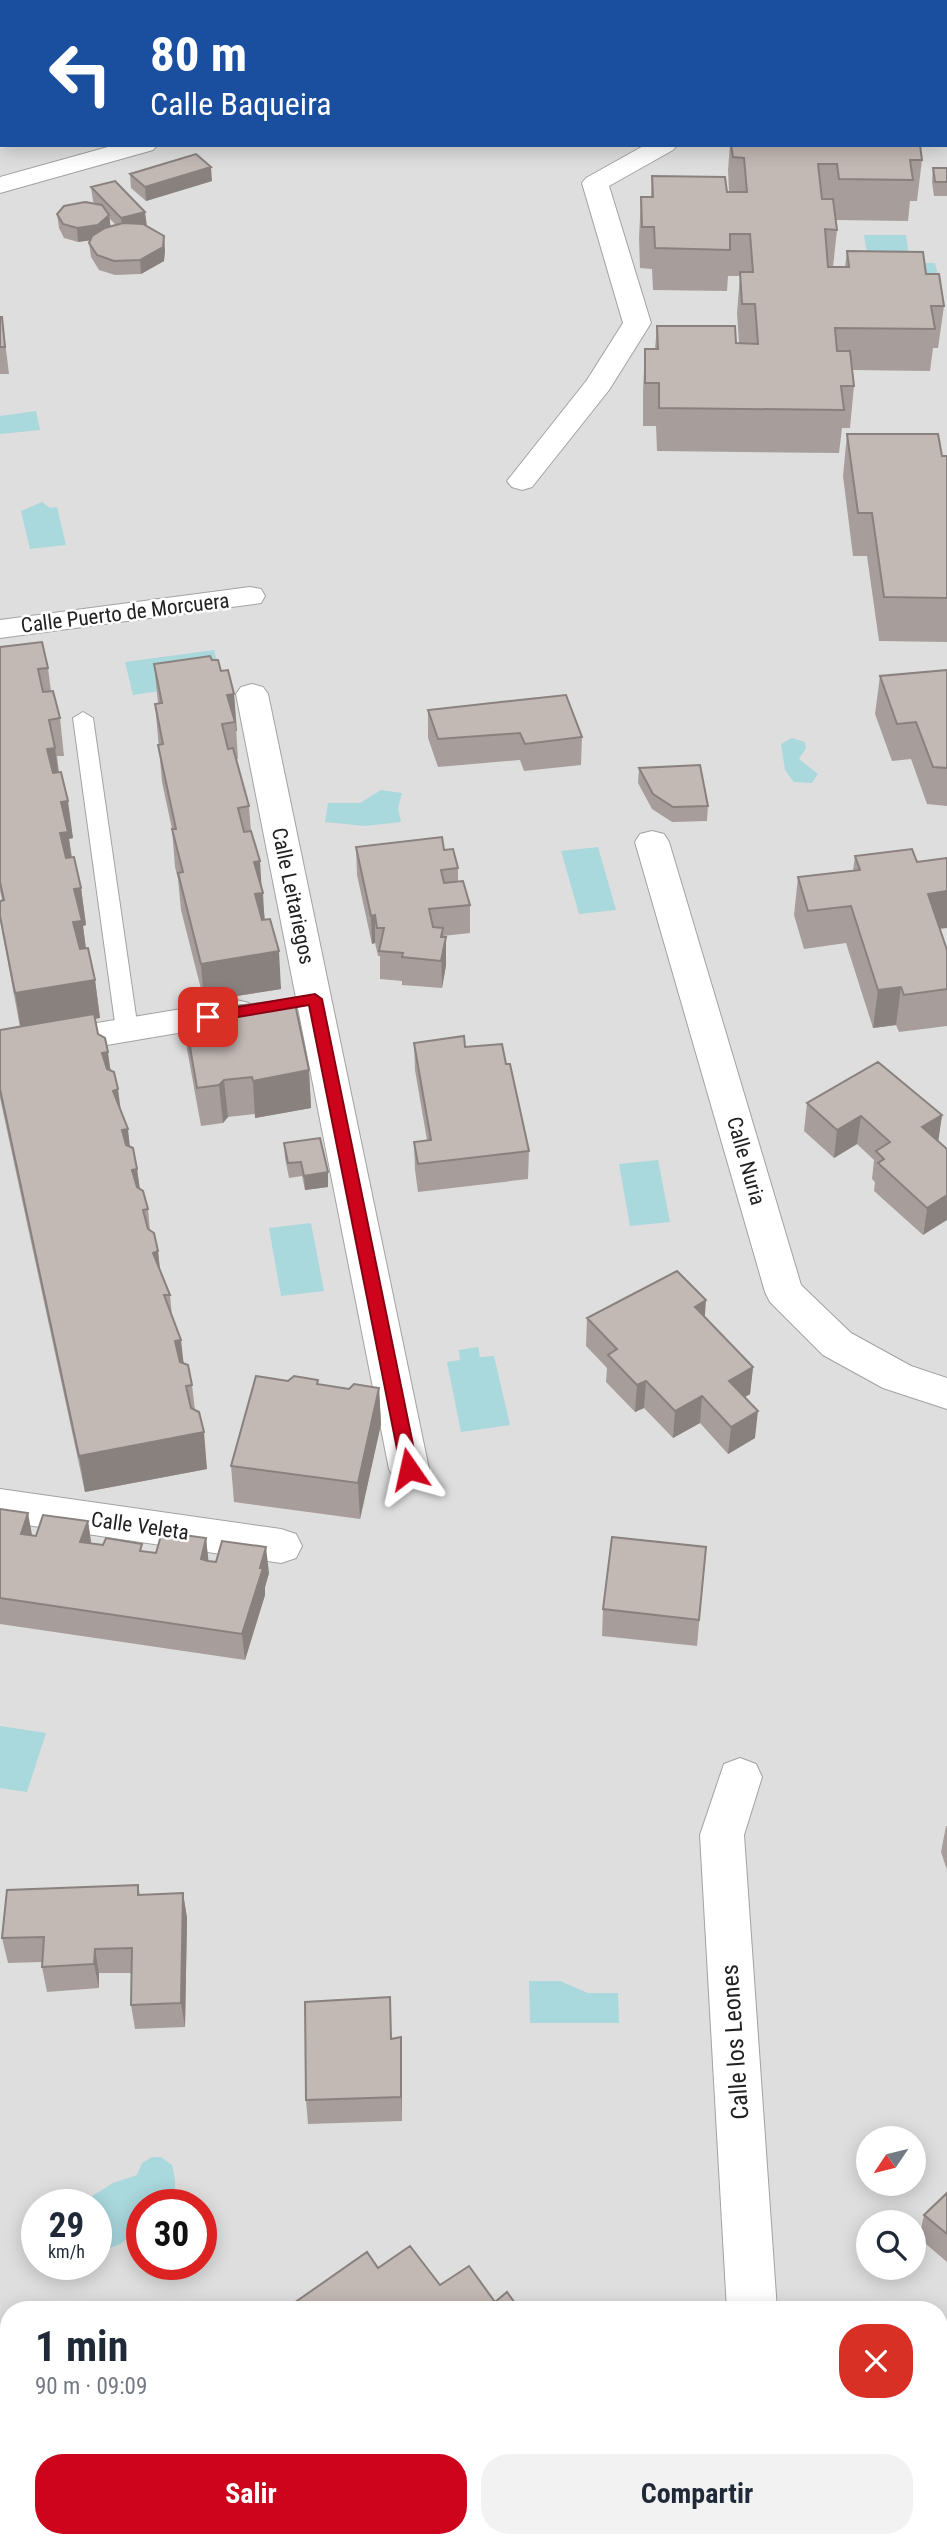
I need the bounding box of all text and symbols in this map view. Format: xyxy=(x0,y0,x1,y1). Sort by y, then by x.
text: 80 m xyxy=(150,26,247,83)
icon: left xyxy=(35,28,126,119)
text: Calle Baqueira xyxy=(150,85,332,123)
street label: Calle Puerto de Morcuera xyxy=(20,588,230,638)
street label: Calle Leitariegos xyxy=(267,826,319,966)
pin xyxy=(178,987,238,1047)
icon: arrive xyxy=(189,998,227,1036)
street label: Calle Nuria xyxy=(722,1114,770,1208)
position arrow xyxy=(372,1432,446,1506)
street label: Calle Veleta xyxy=(90,1507,190,1545)
street label: Calle los Leones xyxy=(716,1964,754,2120)
north arrow xyxy=(856,2126,926,2196)
map controls xyxy=(856,2126,926,2280)
speed limit sign: 30 xyxy=(126,2189,217,2280)
text: 29 xyxy=(49,2205,84,2246)
button: search xyxy=(856,2210,926,2280)
text: km/h xyxy=(48,2241,85,2262)
text: 1 min xyxy=(35,2322,128,2371)
button: close xyxy=(839,2324,913,2398)
text: 90 m · 09:09 xyxy=(35,2373,147,2400)
button: Salir xyxy=(35,2454,467,2534)
button: Compartir xyxy=(481,2454,913,2534)

